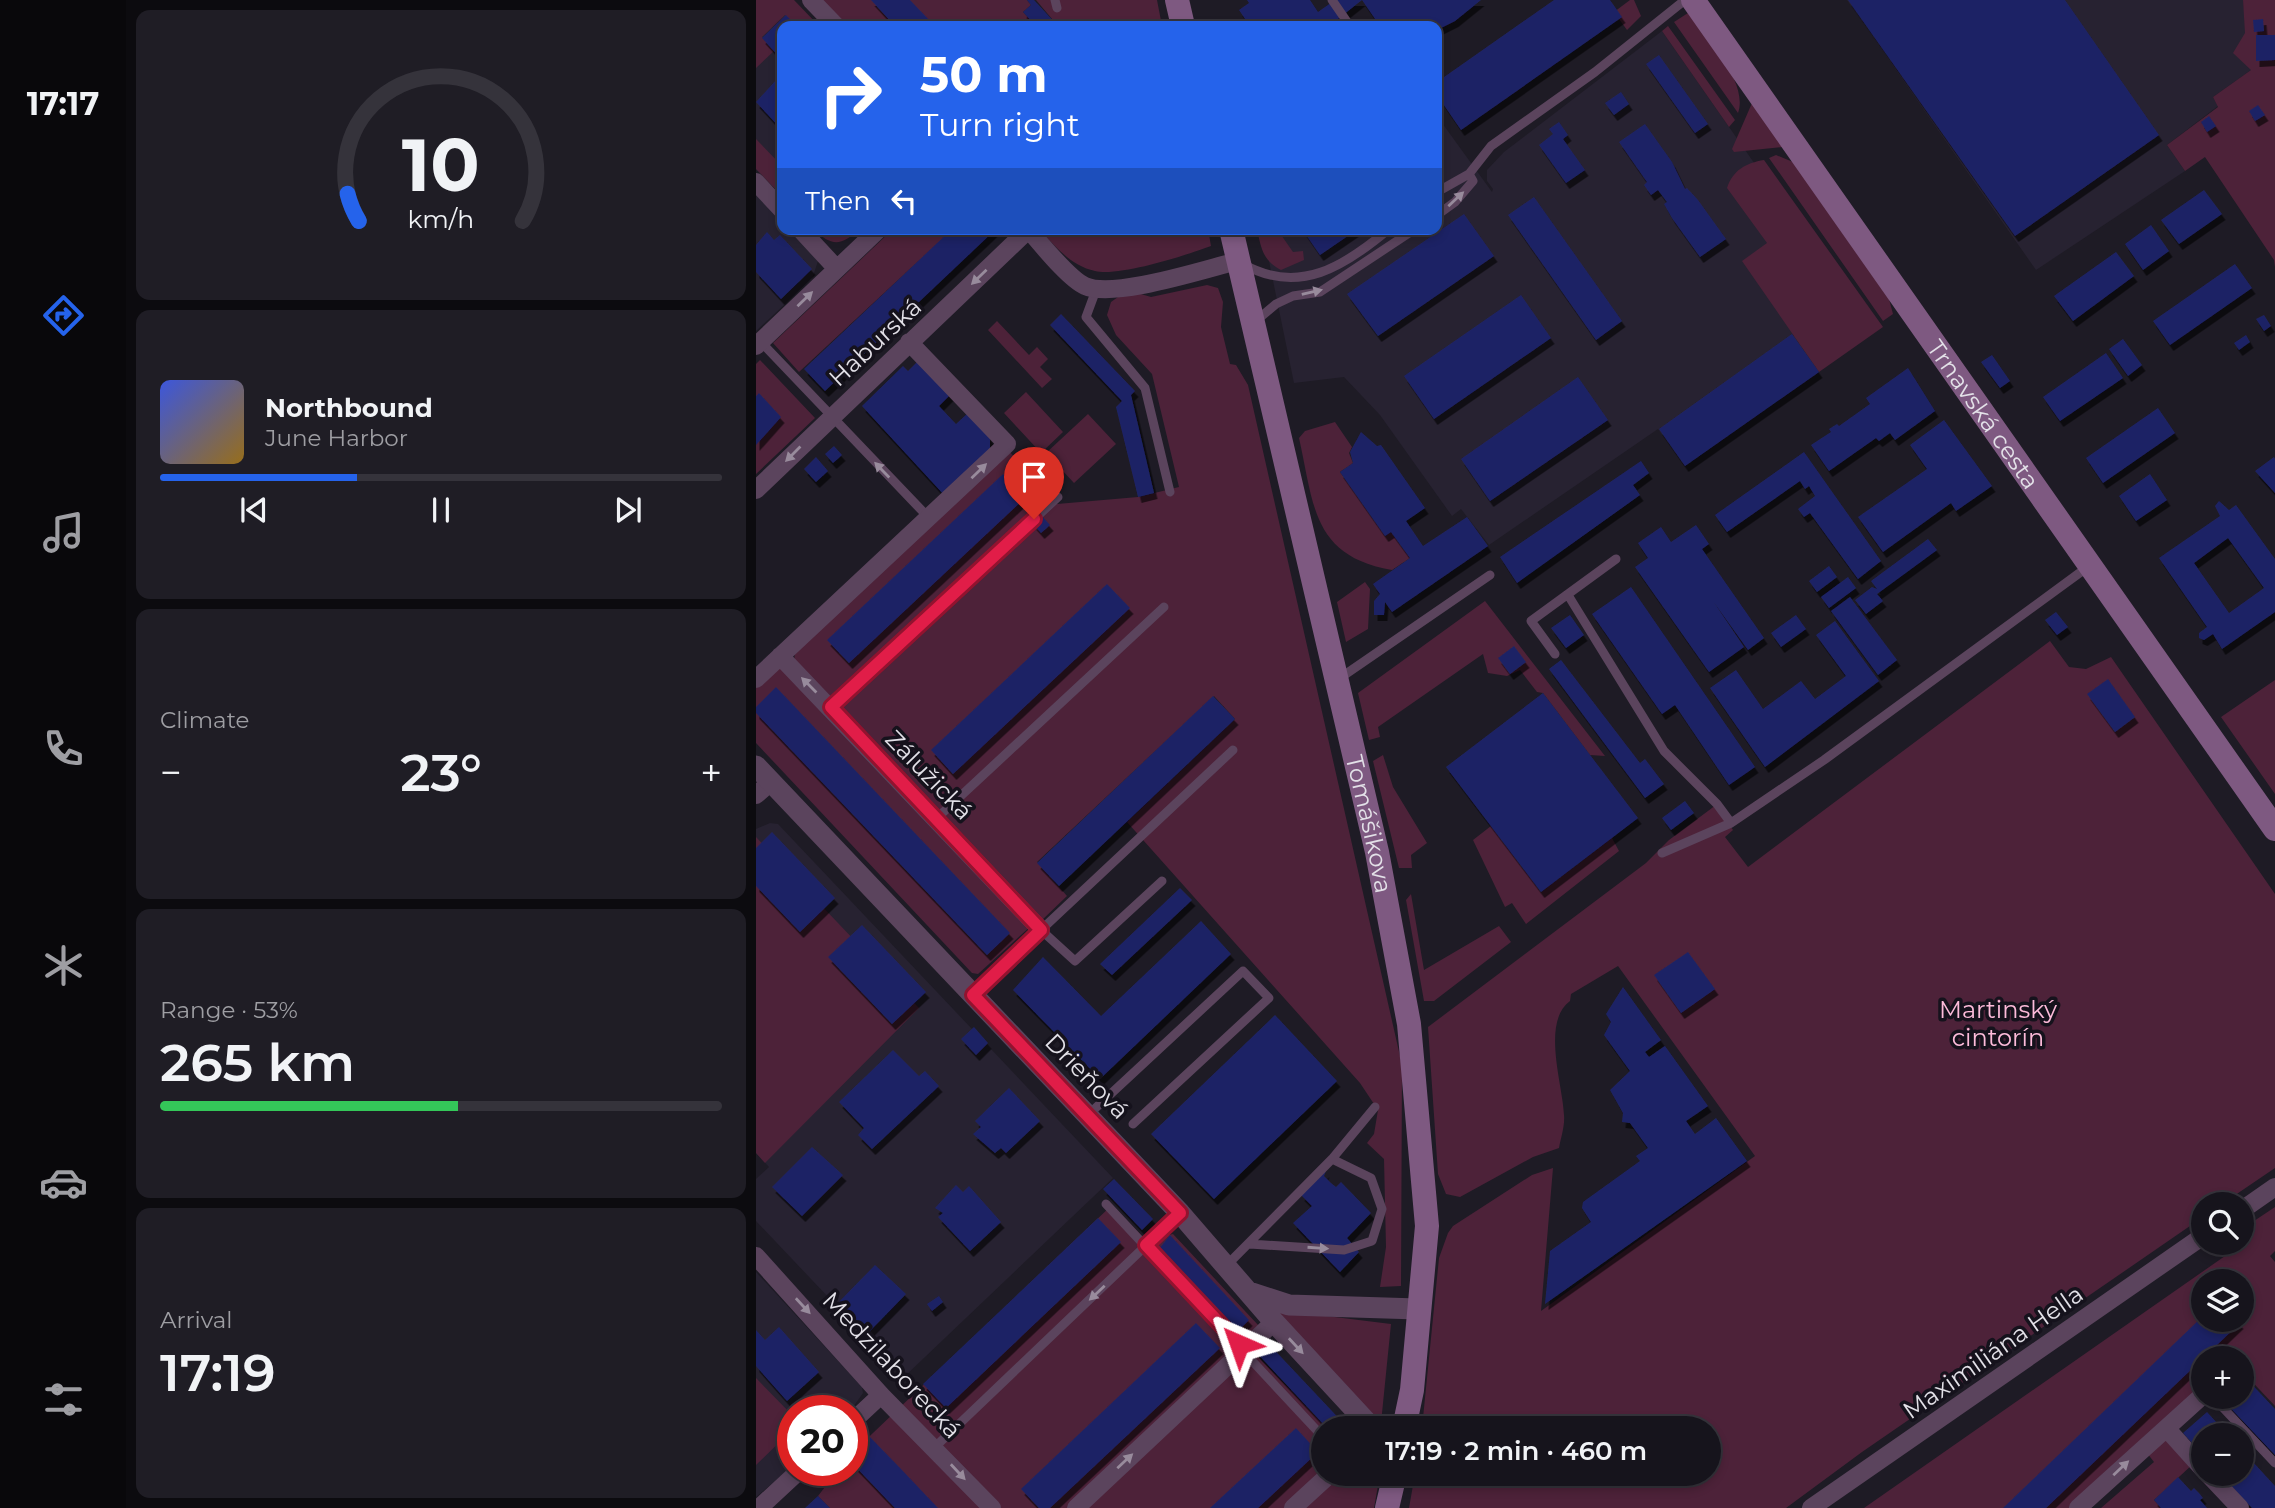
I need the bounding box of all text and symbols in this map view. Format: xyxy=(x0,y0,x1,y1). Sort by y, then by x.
text: 50 m xyxy=(920,45,1048,104)
icon: right xyxy=(805,49,896,140)
text: 17:17 xyxy=(27,84,99,123)
text: Turn right xyxy=(920,105,1080,144)
text: 10 xyxy=(402,121,480,209)
icon: left xyxy=(885,182,923,220)
text: Then xyxy=(805,185,871,217)
one-way arrow xyxy=(1447,191,1465,207)
text: km/h xyxy=(408,204,474,234)
one-way arrow xyxy=(971,268,988,284)
one-way arrow xyxy=(1301,286,1323,297)
icon: directions xyxy=(39,291,88,340)
one-way arrow xyxy=(796,292,813,308)
street label: Haburská xyxy=(823,292,927,392)
street label: Trnavská cesta xyxy=(1922,334,2046,494)
text: Northbound xyxy=(265,392,433,424)
text: June Harbor xyxy=(265,424,408,452)
one-way arrow xyxy=(785,445,802,461)
pin xyxy=(1004,447,1064,519)
icon: arrive xyxy=(1015,458,1053,496)
one-way arrow xyxy=(873,461,890,478)
one-way arrow xyxy=(970,463,987,479)
icon: previous xyxy=(235,491,273,529)
icon: pause xyxy=(422,491,460,529)
icon: next xyxy=(609,491,647,529)
icon: music xyxy=(39,508,88,557)
one-way arrow xyxy=(801,677,817,694)
text: Climate xyxy=(160,706,249,734)
icon: phone xyxy=(39,724,88,773)
street label: Zálužická xyxy=(879,724,979,826)
text: 23° xyxy=(400,741,482,804)
text: − xyxy=(160,749,182,796)
text: + xyxy=(700,749,722,796)
street label: Tomášikova xyxy=(1340,752,1399,895)
icon: climate xyxy=(39,941,88,990)
park label: Martinský cintorín xyxy=(1939,995,2057,1052)
text: Range · 53% xyxy=(160,996,298,1024)
street label: Drieňová xyxy=(1039,1027,1135,1125)
text: 265 km xyxy=(160,1031,355,1094)
icon: car xyxy=(39,1158,88,1207)
map controls xyxy=(2191,1192,2254,1486)
button: search xyxy=(2191,1192,2254,1255)
one-way arrow xyxy=(1307,1243,1329,1254)
button: layers xyxy=(2191,1269,2254,1332)
street label: Maximiliána Hella xyxy=(1897,1279,2089,1425)
one-way arrow xyxy=(1089,1285,1106,1301)
street label: Medzilaborecká xyxy=(817,1286,967,1444)
one-way arrow xyxy=(794,1297,810,1314)
text: Arrival xyxy=(160,1306,233,1334)
position arrow xyxy=(1202,1307,1276,1381)
one-way arrow xyxy=(1287,1337,1303,1354)
text: 17:19 xyxy=(160,1341,276,1404)
button: + xyxy=(2191,1346,2254,1409)
icon: filters xyxy=(39,1375,88,1424)
speed limit sign: 20 xyxy=(777,1395,868,1486)
button: − xyxy=(2191,1423,2254,1486)
text: 17:19 · 2 min · 460 m xyxy=(1385,1435,1647,1467)
one-way arrow xyxy=(1117,1453,1134,1469)
one-way arrow xyxy=(2112,1460,2129,1476)
one-way arrow xyxy=(950,1463,966,1480)

